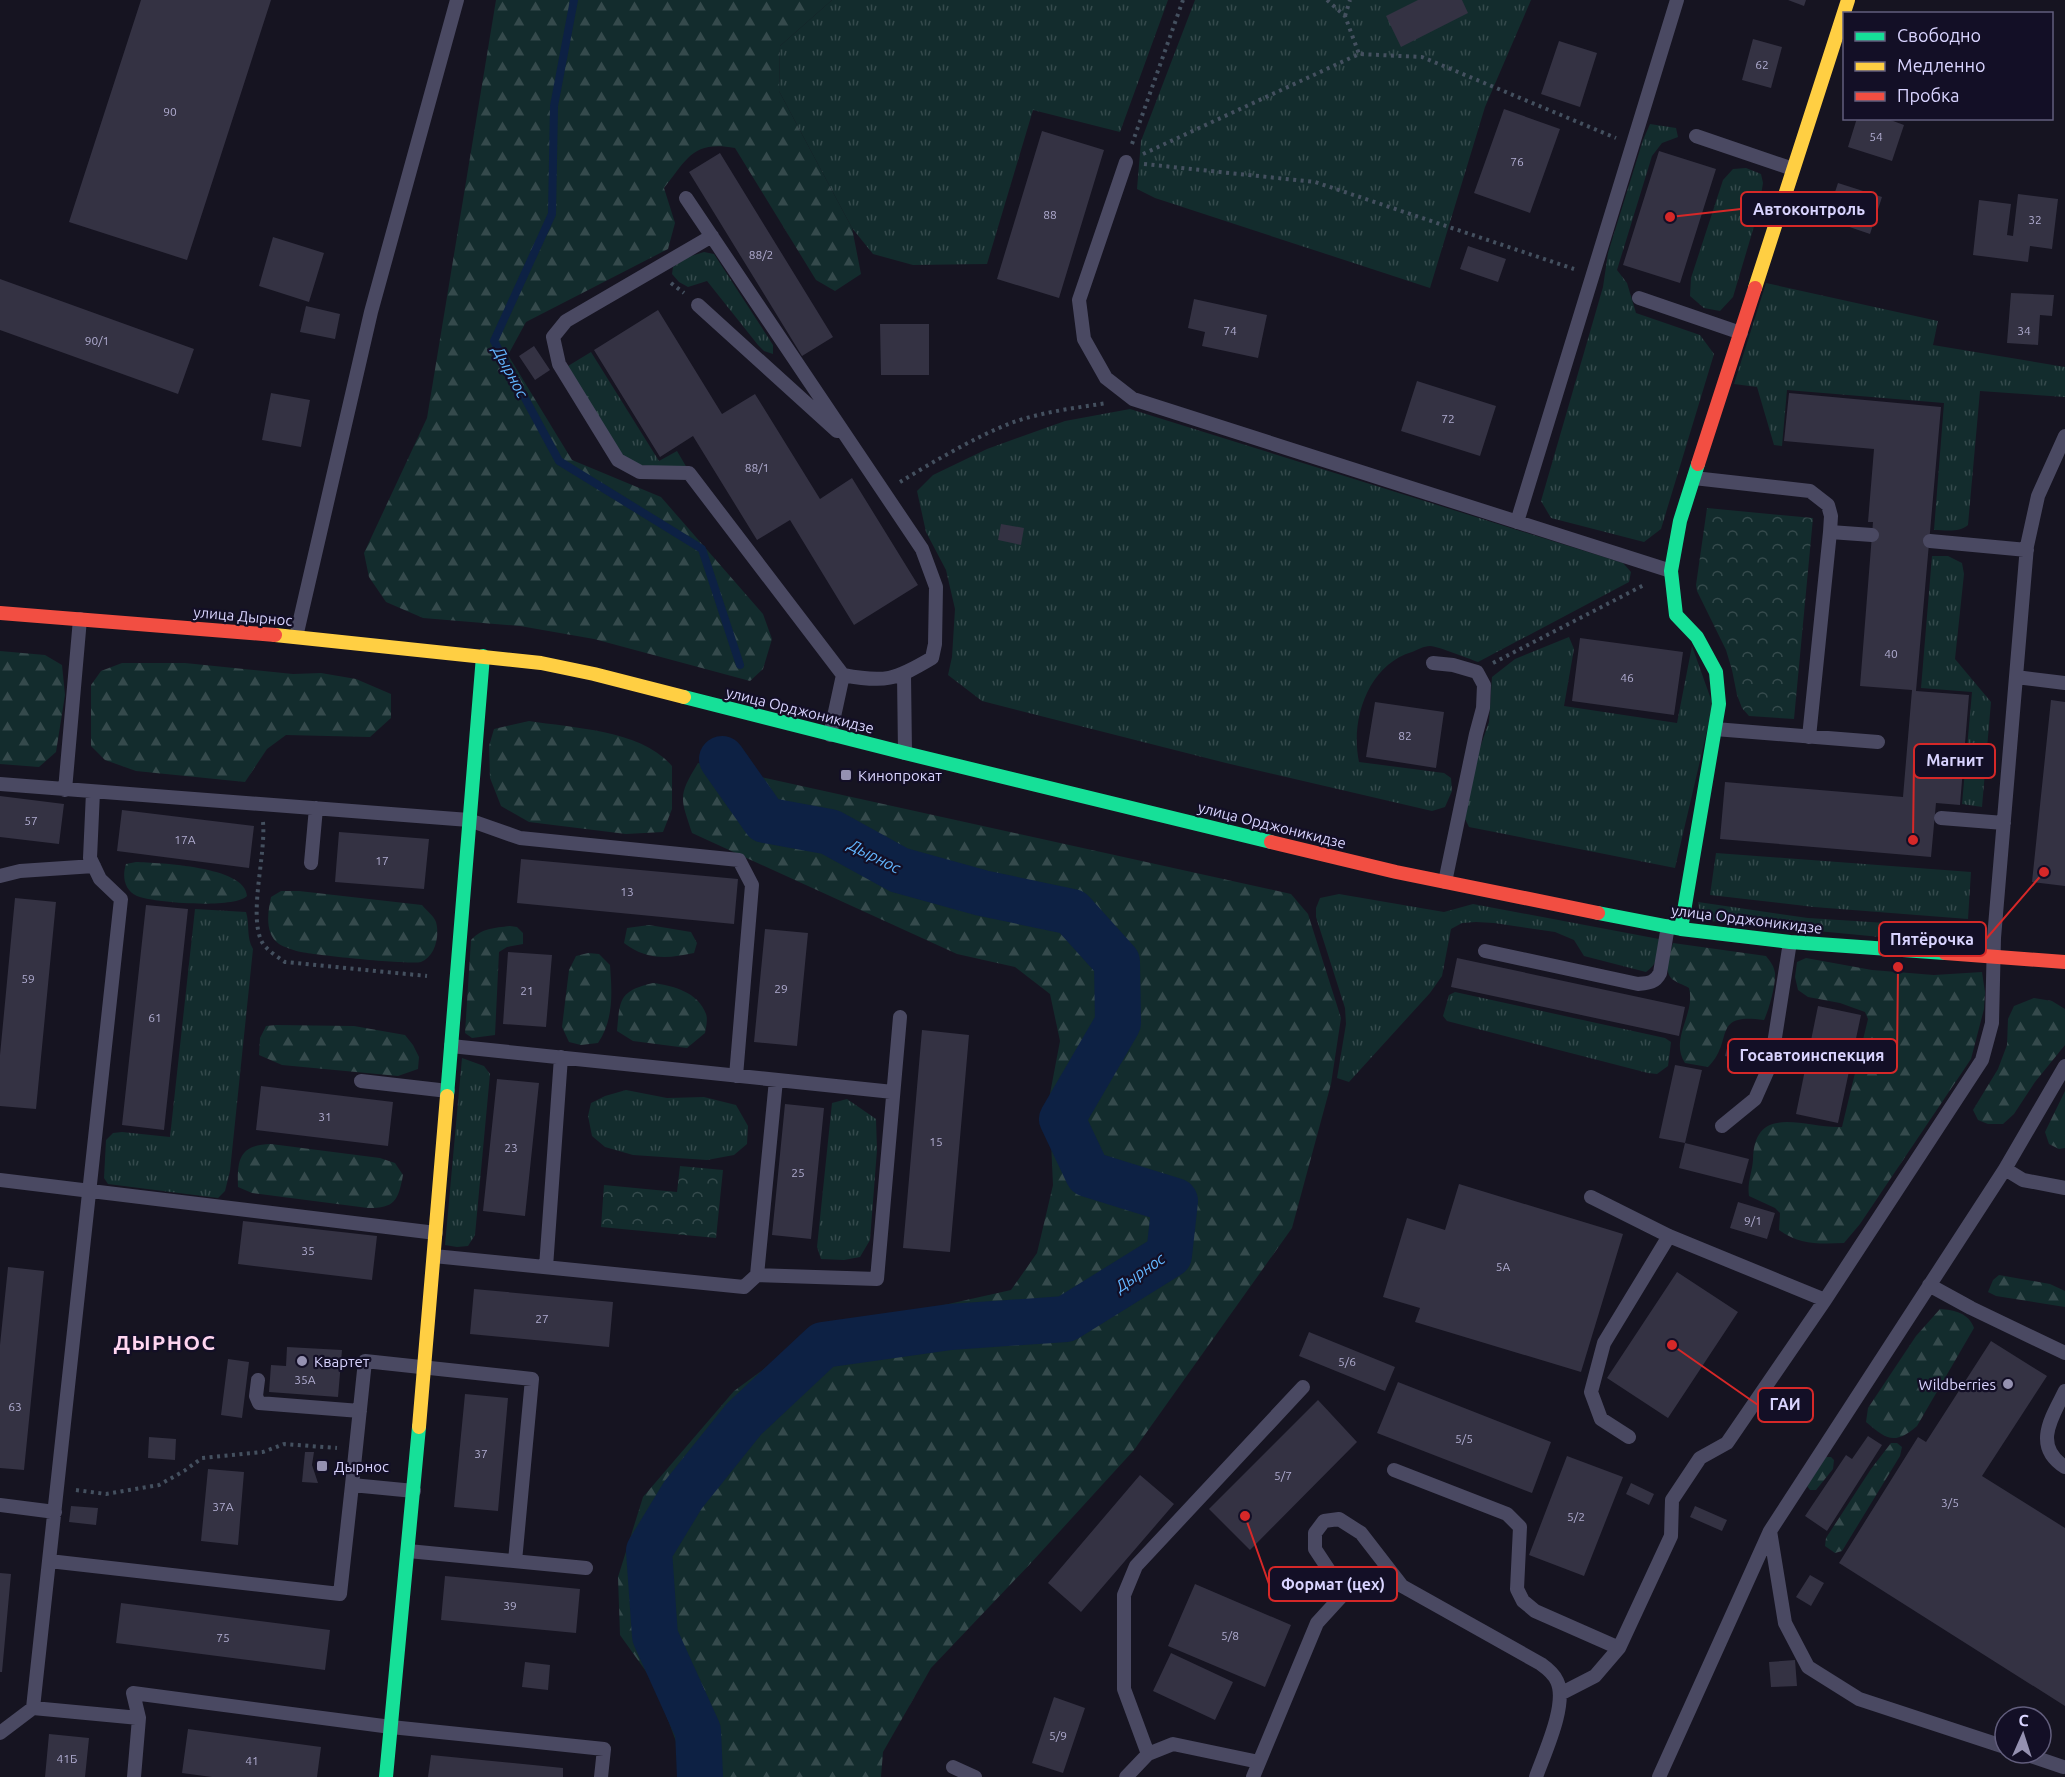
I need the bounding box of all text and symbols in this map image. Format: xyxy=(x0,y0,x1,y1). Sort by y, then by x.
legend xyxy=(1843,12,2053,120)
text: Свободно xyxy=(1897,25,1981,45)
text: Медленно xyxy=(1897,55,1986,75)
house number: 62 xyxy=(1755,58,1769,71)
text: Пробка xyxy=(1897,85,1960,105)
house number: 90 xyxy=(163,105,177,118)
house number: 54 xyxy=(1869,130,1883,143)
house number: 76 xyxy=(1510,155,1524,168)
callout: Автоконтроль xyxy=(1741,192,1877,226)
text: Автоконтроль xyxy=(1753,200,1865,218)
house number: 88 xyxy=(1043,208,1057,221)
house number: 32 xyxy=(2028,213,2042,226)
house number: 88/2 xyxy=(749,248,773,261)
house number: 74 xyxy=(1223,324,1237,337)
house number: 34 xyxy=(2017,324,2031,337)
house number: 90/1 xyxy=(85,334,109,347)
water label: Дырнос xyxy=(489,341,532,401)
house number: 72 xyxy=(1441,412,1455,425)
house number: 88/1 xyxy=(745,461,769,474)
street label: улица Дырнос xyxy=(193,603,293,629)
house number: 40 xyxy=(1884,647,1898,660)
house number: 46 xyxy=(1620,671,1634,684)
street label: улица Орджоникидзе xyxy=(724,683,876,737)
house number: 82 xyxy=(1398,729,1412,742)
callout: Магнит xyxy=(1914,744,1995,778)
text: Магнит xyxy=(1926,751,1984,769)
place label: Кинопрокат xyxy=(858,767,942,784)
marker: Кинопрокат xyxy=(839,768,853,782)
street label: улица Орджоникидзе xyxy=(1196,798,1348,852)
house number: 57 xyxy=(24,814,38,827)
house number: 17А xyxy=(174,833,196,846)
water label: Дырнос xyxy=(844,834,905,877)
house number: 17 xyxy=(375,854,389,867)
house number: 13 xyxy=(620,885,634,898)
street label: улица Орджоникидзе xyxy=(1670,901,1824,937)
callout: Пятёрочка xyxy=(1879,922,1986,956)
text: Пятёрочка xyxy=(1890,930,1974,948)
house number: 59 xyxy=(21,972,35,985)
house number: 29 xyxy=(774,982,788,995)
house number: 21 xyxy=(520,984,534,997)
house number: 61 xyxy=(148,1011,162,1024)
callout: Госавтоинспекция xyxy=(1728,1039,1897,1073)
text: Госавтоинспекция xyxy=(1740,1046,1884,1064)
house number: 31 xyxy=(318,1110,332,1123)
house number: 15 xyxy=(929,1135,943,1148)
house number: 23 xyxy=(504,1141,518,1154)
house number: 25 xyxy=(791,1166,805,1179)
house number: 9/1 xyxy=(1744,1214,1762,1227)
house number: 35 xyxy=(301,1244,315,1257)
water label: Дырнос xyxy=(1110,1249,1169,1296)
house number: 5А xyxy=(1496,1260,1510,1273)
house number: 27 xyxy=(535,1312,549,1325)
district label: ДЫРНОС xyxy=(113,1330,217,1354)
place label: Квартет xyxy=(314,1353,370,1370)
marker: Квартет xyxy=(295,1354,309,1368)
house number: 5/6 xyxy=(1338,1355,1356,1368)
house number: 35А xyxy=(294,1373,316,1386)
place label: Wildberries xyxy=(1919,1376,1996,1393)
marker: Wildberries xyxy=(2001,1377,2015,1391)
callout: ГАИ xyxy=(1758,1388,1813,1422)
text: ГАИ xyxy=(1769,1395,1801,1413)
house number: 63 xyxy=(8,1400,22,1413)
house number: 5/5 xyxy=(1455,1432,1473,1445)
house number: 37 xyxy=(474,1447,488,1460)
place label: Дырнос xyxy=(334,1458,389,1475)
marker: Дырнос xyxy=(315,1459,329,1473)
house number: 5/7 xyxy=(1274,1469,1292,1482)
house number: 3/5 xyxy=(1941,1496,1959,1509)
house number: 37А xyxy=(212,1500,234,1513)
house number: 5/2 xyxy=(1567,1510,1585,1523)
callout: Формат (цех) xyxy=(1269,1567,1397,1601)
text: Формат (цех) xyxy=(1281,1575,1385,1594)
house number: 39 xyxy=(503,1599,517,1612)
house number: 5/8 xyxy=(1221,1629,1239,1642)
house number: 75 xyxy=(216,1631,230,1644)
north arrow xyxy=(1993,1705,2053,1765)
text: С xyxy=(2018,1711,2029,1729)
house number: 5/9 xyxy=(1049,1729,1067,1742)
house number: 41Б xyxy=(57,1752,77,1765)
house number: 41 xyxy=(245,1754,259,1767)

